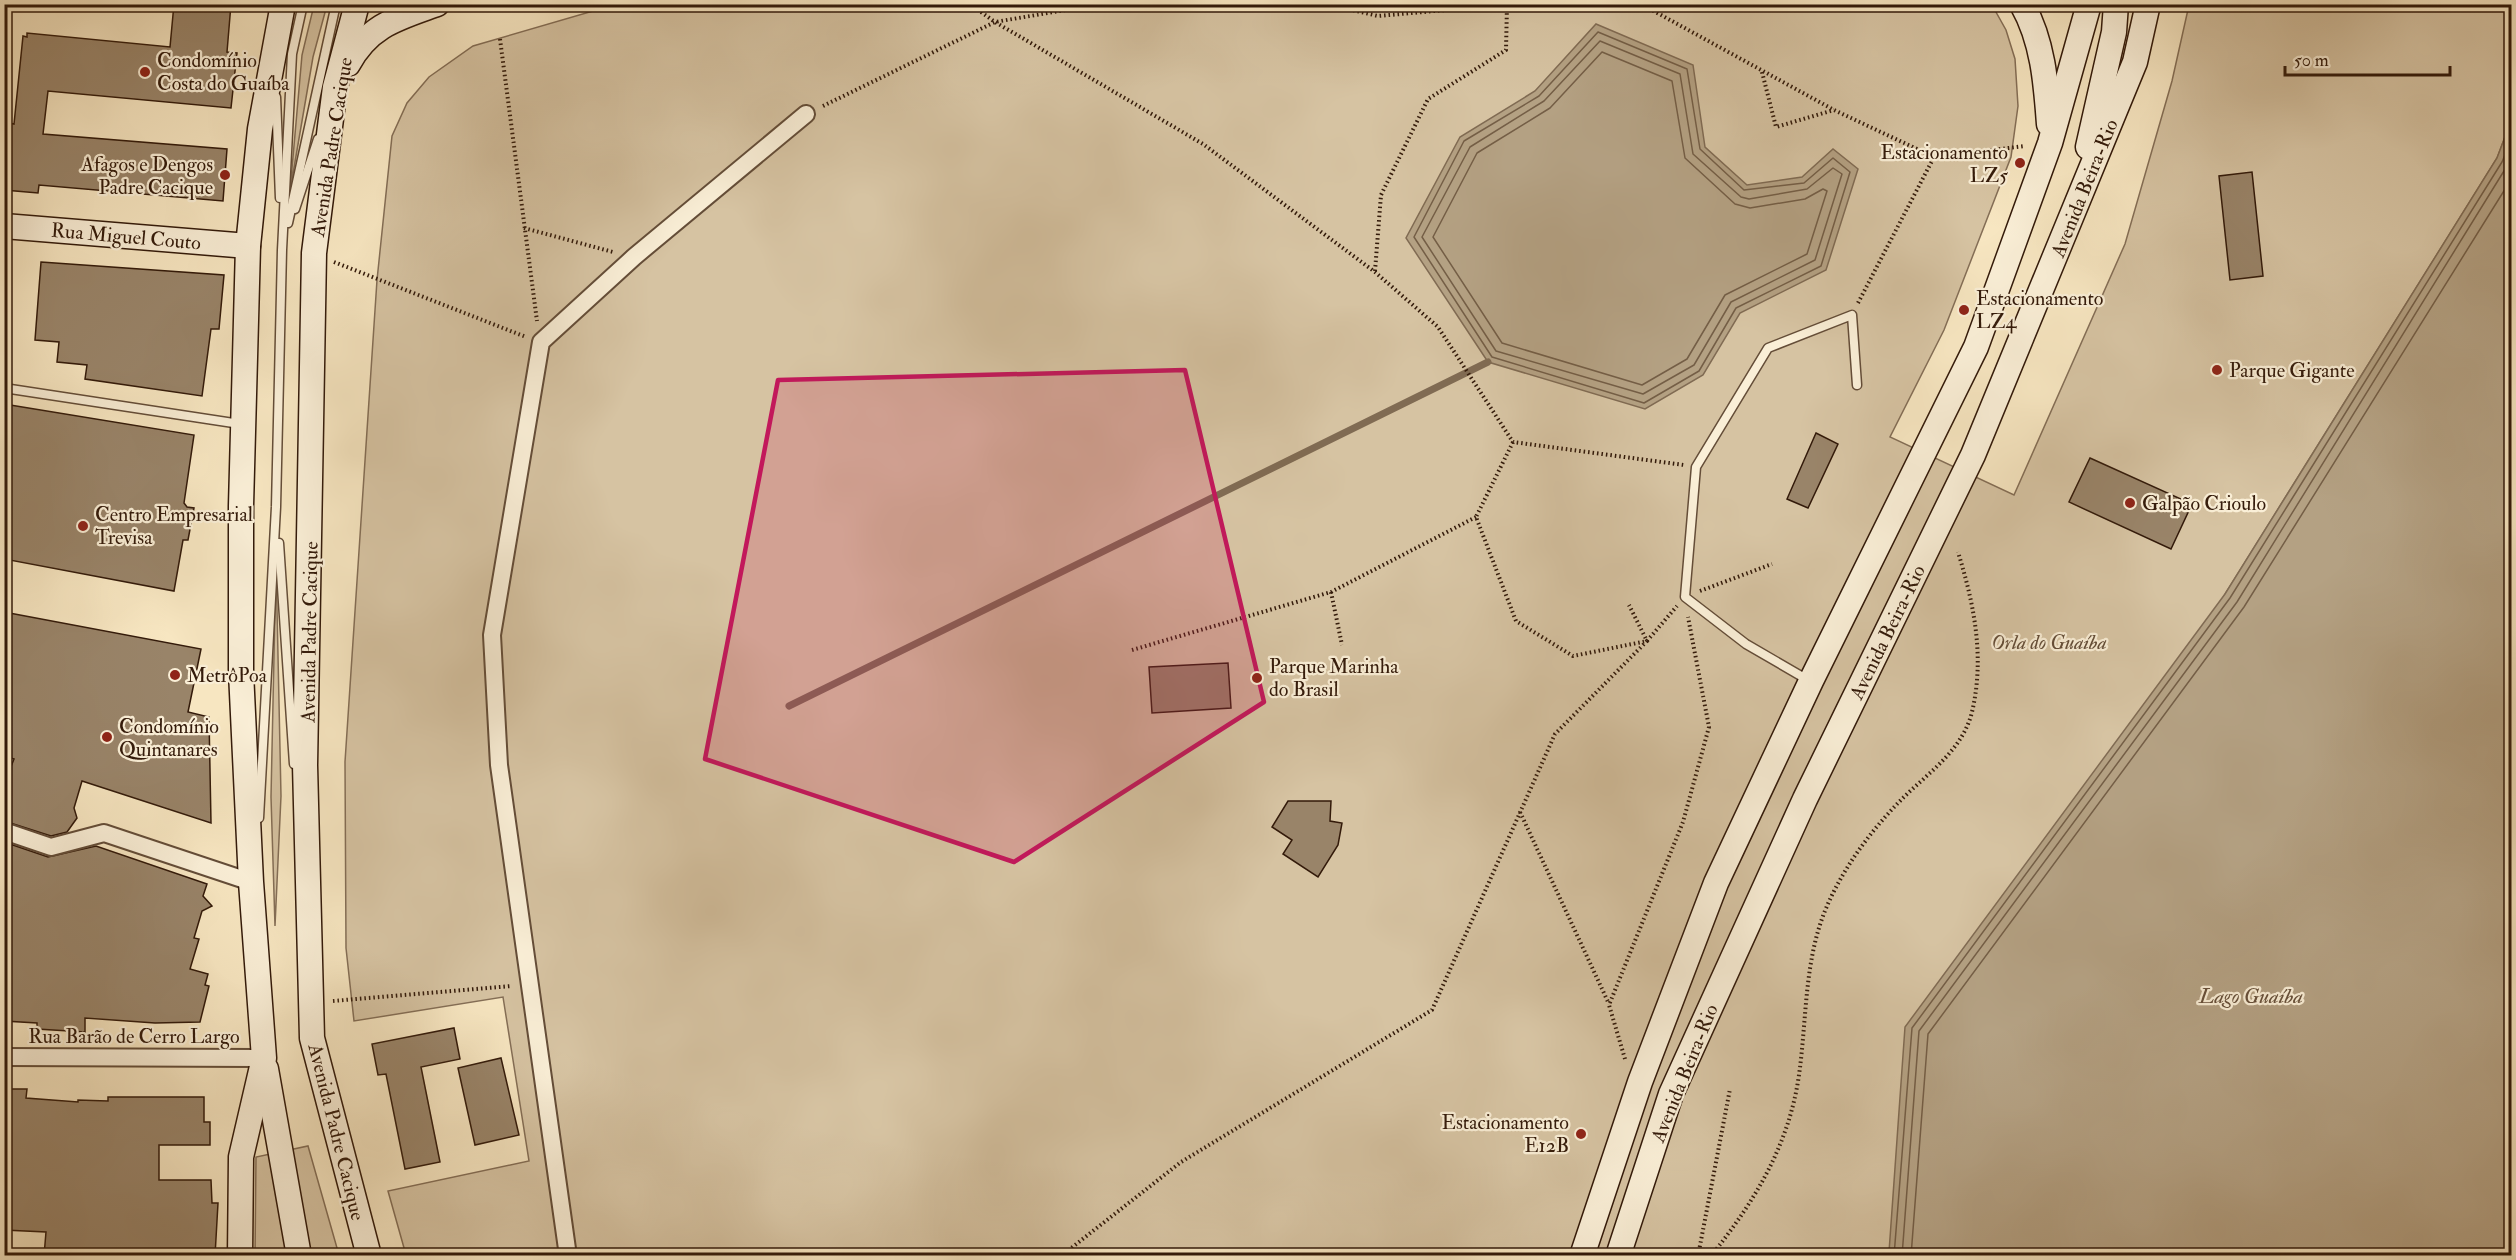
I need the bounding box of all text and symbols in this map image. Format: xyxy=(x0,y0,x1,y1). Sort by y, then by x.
scale bar xyxy=(2285,39,2450,77)
place label: Condomínio Costa do Guaíba xyxy=(157,48,290,96)
text: 50 m xyxy=(2294,49,2329,72)
street label: Avenida Padre Cacique xyxy=(305,56,358,240)
marker: Condomínio Costa do Guaíba xyxy=(138,65,152,79)
street label: Avenida Beira-Rio xyxy=(2045,115,2124,262)
place label: Estacionamento LZ5 xyxy=(1881,140,2008,188)
place label: Afagos e Dengos Padre Cacique xyxy=(80,152,213,200)
marker: Estacionamento LZ5 xyxy=(2013,156,2027,170)
marker: Afagos e Dengos Padre Cacique xyxy=(218,168,232,182)
street label: Rua Miguel Couto xyxy=(50,217,202,255)
place label: Estacionamento LZ4 xyxy=(1976,286,2103,334)
marker: Estacionamento LZ4 xyxy=(1957,303,1971,317)
place label: Parque Gigante xyxy=(2229,358,2355,383)
marker: Parque Gigante xyxy=(2210,363,2224,377)
place label: Galpão Crioulo xyxy=(2142,491,2266,517)
marker: Galpão Crioulo xyxy=(2123,496,2137,510)
place label: Centro Empresarial Trevisa xyxy=(95,502,253,550)
marker: Centro Empresarial Trevisa xyxy=(76,519,90,533)
street label: Avenida Padre Cacique xyxy=(295,541,324,724)
street label: Avenida Beira-Rio xyxy=(1844,561,1931,705)
park label: Orla do Guaíba xyxy=(1991,630,2107,655)
place label: Parque Marinha do Brasil xyxy=(1269,654,1399,702)
place label: MetrôPoa xyxy=(187,663,268,688)
marker: MetrôPoa xyxy=(168,668,182,682)
marker: Parque Marinha do Brasil xyxy=(1250,671,1264,685)
place label: Condomínio Quintanares xyxy=(119,714,219,762)
marker: Condomínio Quintanares xyxy=(100,730,114,744)
water label: Lago Guaíba xyxy=(2198,983,2303,1010)
street label: Avenida Beira-Rio xyxy=(1645,1000,1724,1147)
street label: Rua Barão de Cerro Largo xyxy=(28,1024,240,1049)
street label: Avenida Padre Cacique xyxy=(302,1040,371,1223)
place label: Estacionamento E12B xyxy=(1442,1110,1569,1158)
marker: Estacionamento E12B xyxy=(1574,1127,1588,1141)

